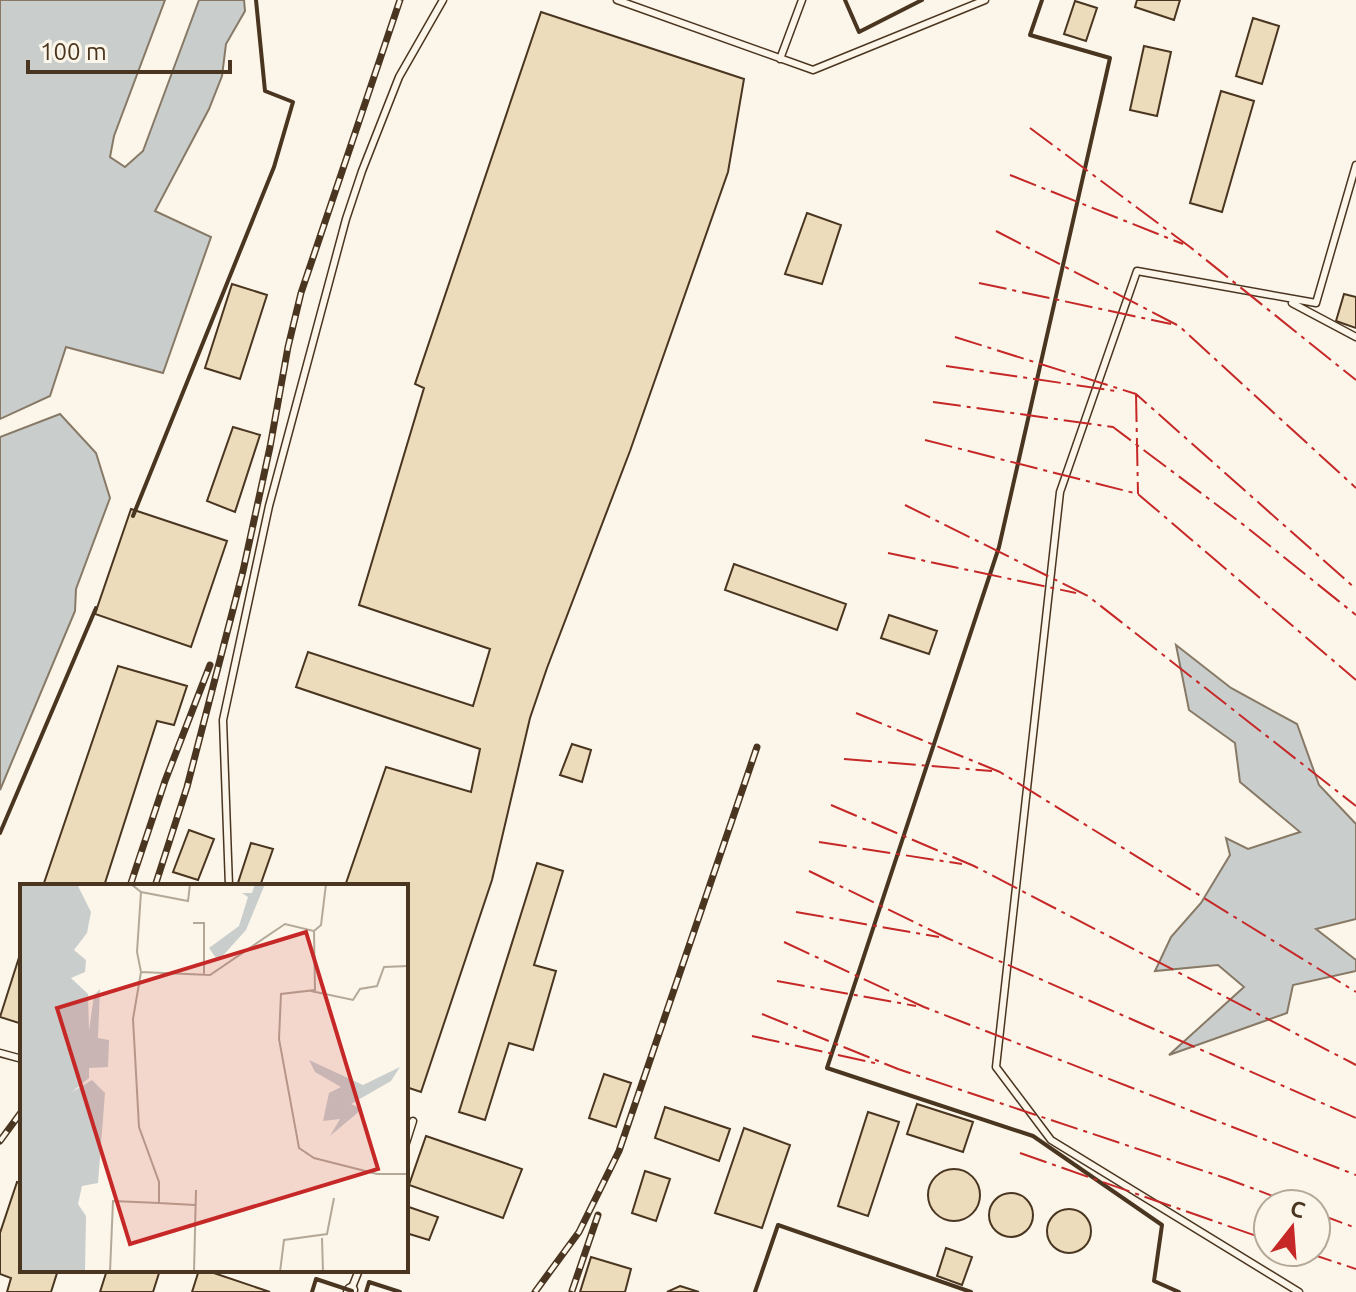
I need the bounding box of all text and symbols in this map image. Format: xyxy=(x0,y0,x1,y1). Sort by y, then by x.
scale bar xyxy=(28,24,230,74)
text: 100 m xyxy=(40,38,107,65)
inset map xyxy=(20,884,408,1272)
north arrow xyxy=(1252,1188,1332,1268)
text: С xyxy=(1288,1194,1308,1222)

